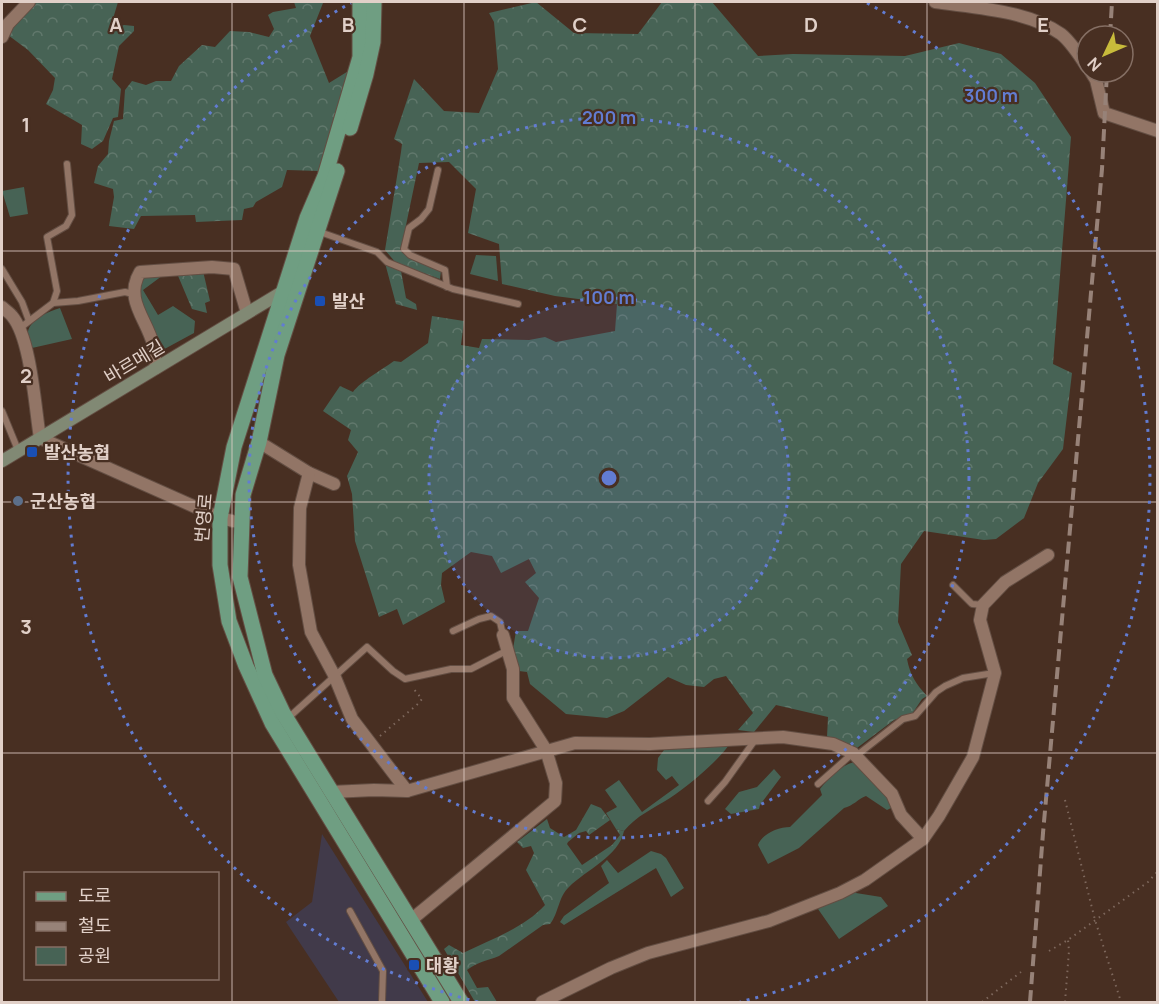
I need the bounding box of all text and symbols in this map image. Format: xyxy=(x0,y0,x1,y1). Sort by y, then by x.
text: A xyxy=(109,11,123,38)
text: B xyxy=(342,11,355,38)
text: C xyxy=(573,11,587,38)
text: D xyxy=(804,11,818,38)
text: E xyxy=(1037,11,1049,38)
north arrow xyxy=(1075,24,1135,84)
text: N xyxy=(1082,53,1106,76)
text: 300 m xyxy=(964,83,1018,107)
text: 200 m xyxy=(582,105,636,129)
text: 1 xyxy=(22,111,30,138)
text: 100 m xyxy=(583,285,635,309)
place label: 발산 xyxy=(332,289,366,313)
marker: 발산 xyxy=(313,294,327,308)
street label: 바르메길 xyxy=(99,334,169,388)
text: 2 xyxy=(20,362,32,389)
place label: 발산농협 xyxy=(44,440,110,464)
marker: 발산농협 xyxy=(25,445,39,459)
centre of rings xyxy=(599,468,619,488)
place label: 군산농협 xyxy=(30,489,96,513)
street label: 번영로 xyxy=(189,492,217,544)
marker: 군산농협 xyxy=(11,494,25,508)
text: 3 xyxy=(20,613,32,640)
legend xyxy=(24,872,219,980)
text: 도로 xyxy=(78,883,111,907)
text: 철도 xyxy=(78,913,111,937)
text: 공원 xyxy=(78,943,111,967)
place label: 대황 xyxy=(426,953,460,977)
marker: 대황 xyxy=(407,958,421,972)

